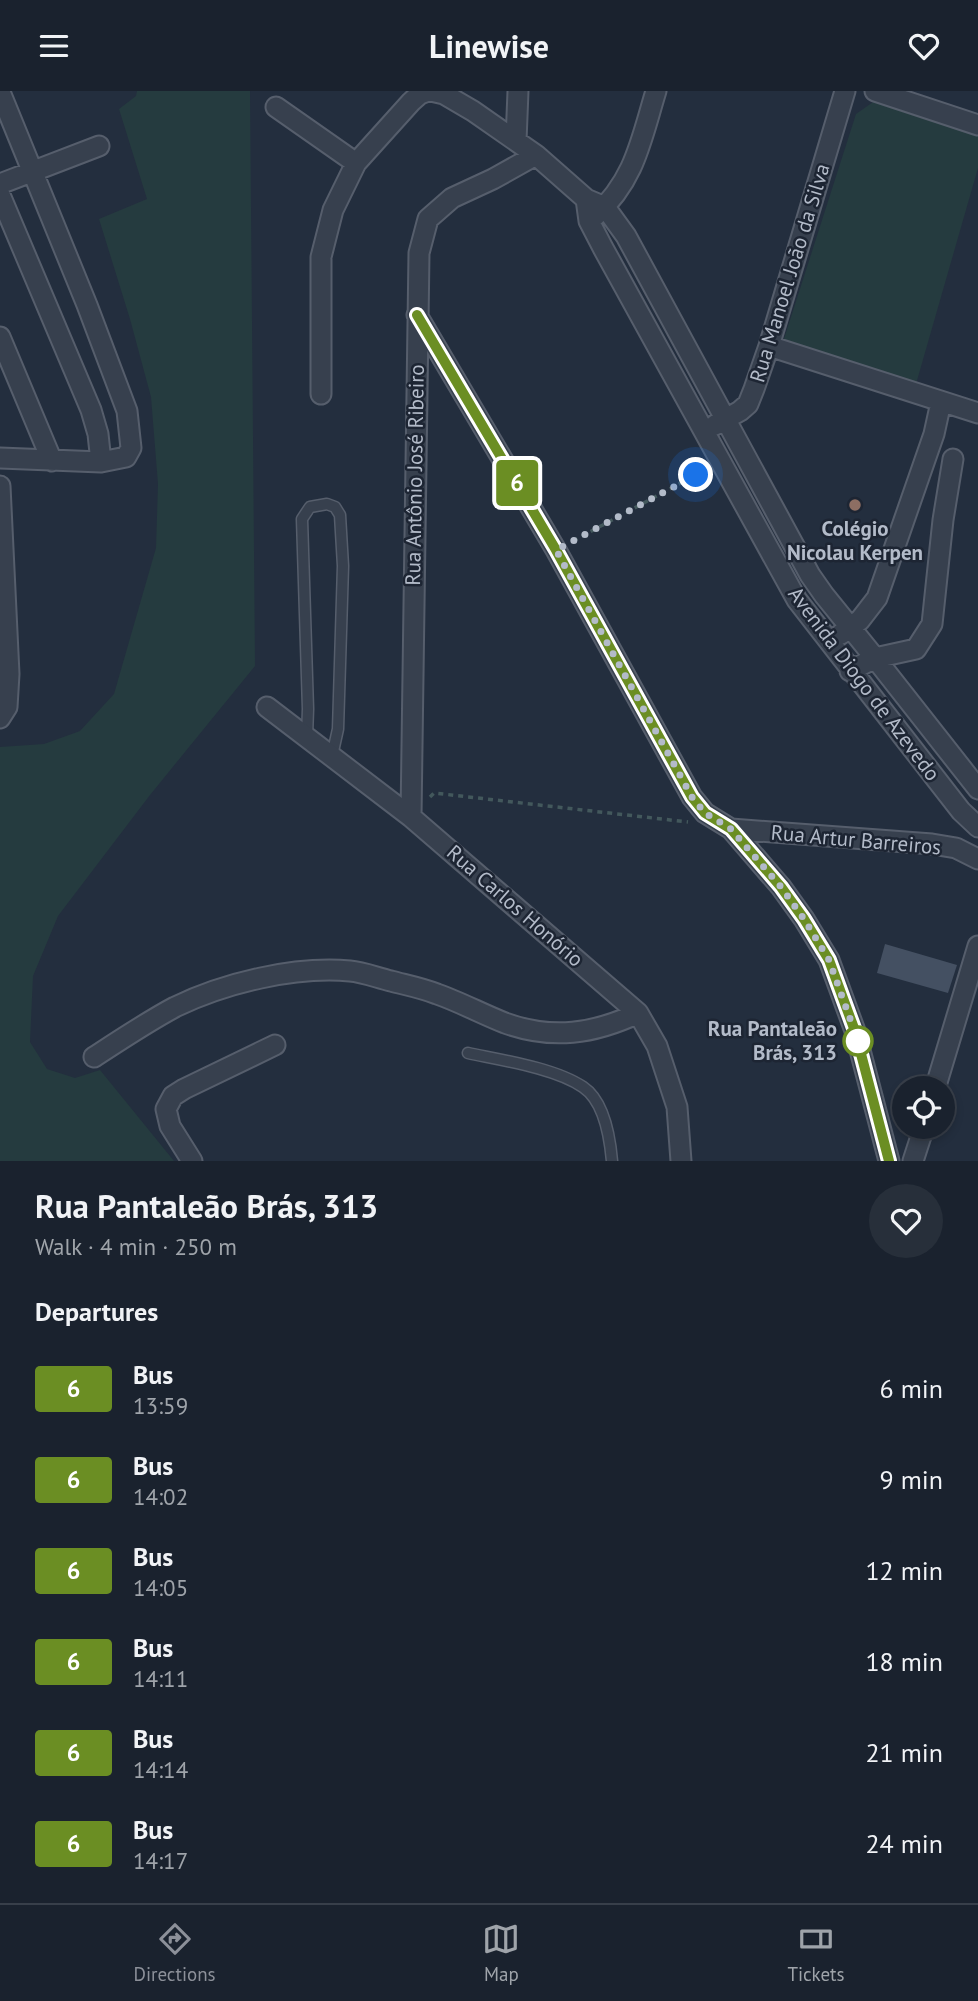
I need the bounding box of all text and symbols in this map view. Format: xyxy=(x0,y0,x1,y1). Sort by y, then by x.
text: Linewise xyxy=(429,25,549,67)
icon: menu xyxy=(35,27,73,65)
icon: heart xyxy=(905,27,943,65)
street label: Rua Manoel João da Silva xyxy=(743,160,836,385)
street label: Rua Antônio José Ribeiro xyxy=(399,364,430,586)
your location xyxy=(678,457,713,492)
line badge: 6 xyxy=(494,460,540,506)
text: 6 xyxy=(510,467,524,498)
marker: Colégio Nicolau Kerpen xyxy=(847,497,863,513)
place label: Colégio Nicolau Kerpen xyxy=(787,515,923,566)
street label: Avenida Diogo de Azevedo xyxy=(782,581,946,786)
street label: Rua Artur Barreiros xyxy=(770,819,942,860)
street label: Rua Carlos Honório xyxy=(441,839,589,972)
place label: Rua Pantaleão Brás, 313 xyxy=(708,1015,837,1066)
marker: Rua Pantaleão Brás, 313 xyxy=(843,1026,873,1056)
map controls xyxy=(892,1076,955,1139)
button: locate xyxy=(892,1076,955,1139)
text: Rua Pantaleão Brás, 313 xyxy=(35,1184,378,1227)
button: heart xyxy=(869,1184,943,1258)
text: Walk · 4 min · 250 m xyxy=(35,1232,237,1261)
text: Departures xyxy=(35,1295,158,1328)
text: Bus xyxy=(133,1358,173,1391)
text: 6 min xyxy=(880,1372,943,1405)
text: 6 xyxy=(67,1373,80,1404)
text: 13:59 xyxy=(133,1391,188,1420)
text: Bus xyxy=(133,1449,173,1482)
text: 9 min xyxy=(880,1463,943,1496)
text: 6 xyxy=(67,1464,80,1495)
text: 14:02 xyxy=(133,1482,188,1511)
text: Bus xyxy=(133,1540,173,1573)
text: 12 min xyxy=(865,1554,943,1587)
text: 6 xyxy=(67,1555,80,1586)
text: 14:05 xyxy=(133,1573,188,1602)
text: Bus xyxy=(133,1631,173,1664)
text: 18 min xyxy=(865,1645,943,1678)
text: 6 xyxy=(67,1646,80,1677)
text: 14:11 xyxy=(133,1664,188,1693)
text: Bus xyxy=(133,1722,173,1755)
text: 21 min xyxy=(865,1736,943,1769)
text: 6 xyxy=(67,1737,80,1768)
text: 14:14 xyxy=(133,1755,188,1784)
text: Bus xyxy=(133,1813,173,1846)
text: 24 min xyxy=(865,1827,943,1860)
text: 6 xyxy=(67,1828,80,1859)
text: 14:17 xyxy=(133,1846,188,1875)
tab: Directions xyxy=(133,1920,216,1986)
tab: Map xyxy=(482,1920,520,1986)
tab: Tickets xyxy=(787,1920,845,1986)

